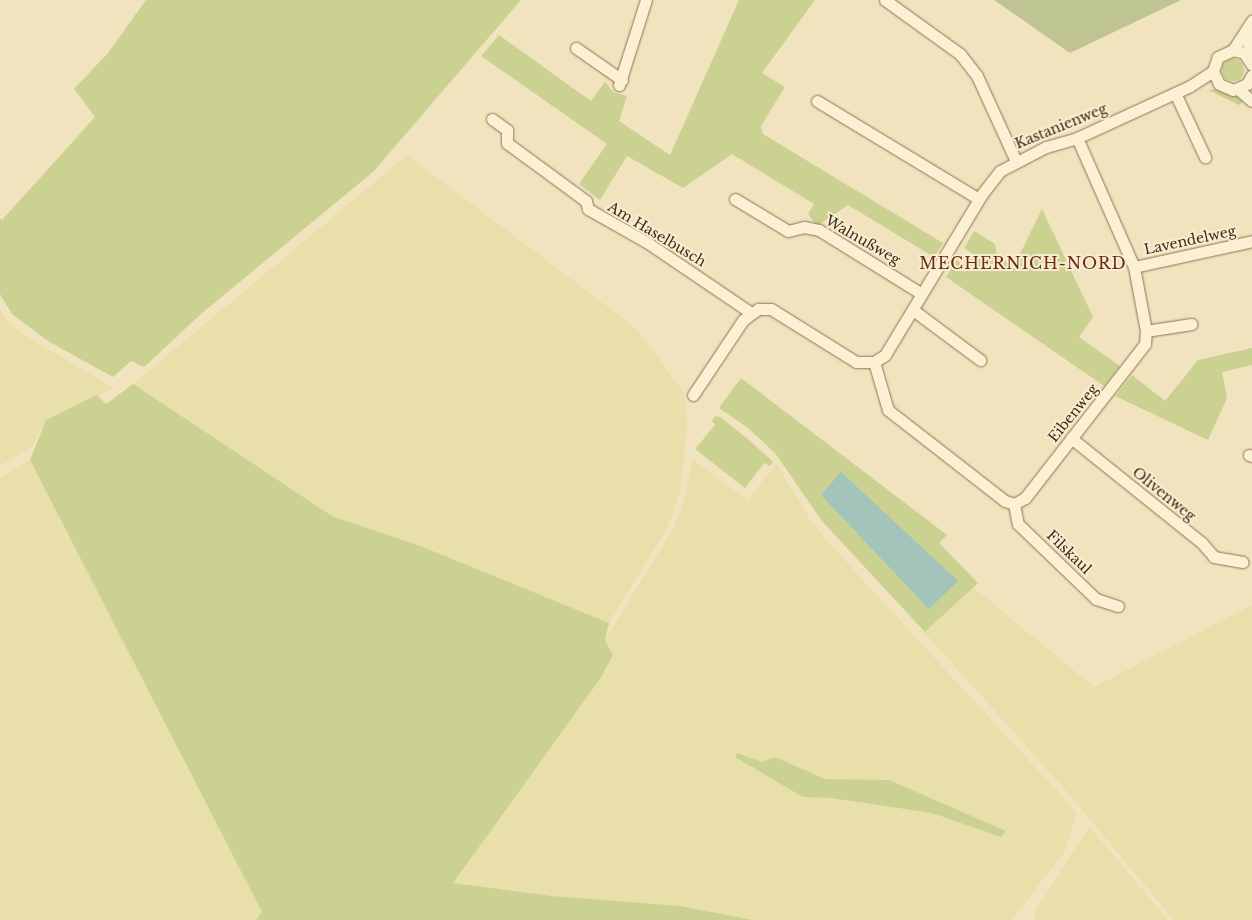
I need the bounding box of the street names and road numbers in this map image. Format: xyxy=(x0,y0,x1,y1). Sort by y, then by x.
street label: Kastanienweg xyxy=(1012,100,1110,152)
street label: Am Haselbusch xyxy=(605,198,709,270)
street label: Walnußweg xyxy=(822,212,904,268)
street label: Lavendelweg xyxy=(1142,222,1238,258)
street label: Eibenweg xyxy=(1045,381,1101,445)
street label: Olivenweg xyxy=(1129,464,1199,524)
street label: Filskaul xyxy=(1043,527,1095,577)

